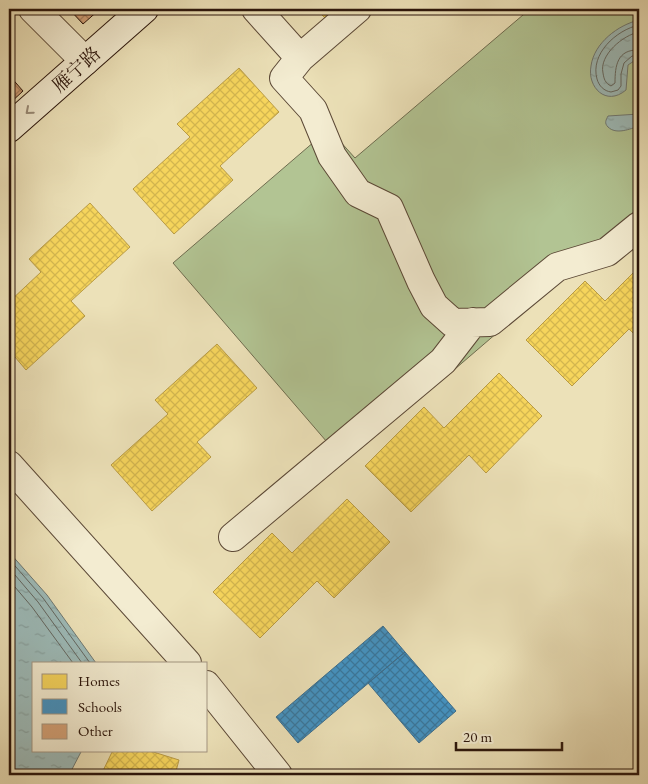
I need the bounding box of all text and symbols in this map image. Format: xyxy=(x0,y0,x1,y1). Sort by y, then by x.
street label: 雁宁路 xyxy=(47,41,106,98)
one-way arrow xyxy=(25,105,34,114)
legend xyxy=(32,662,208,752)
text: Homes xyxy=(78,671,120,690)
text: Schools xyxy=(78,697,122,716)
scale bar xyxy=(456,719,562,751)
text: Other xyxy=(78,721,113,740)
text: 20 m xyxy=(463,727,492,746)

